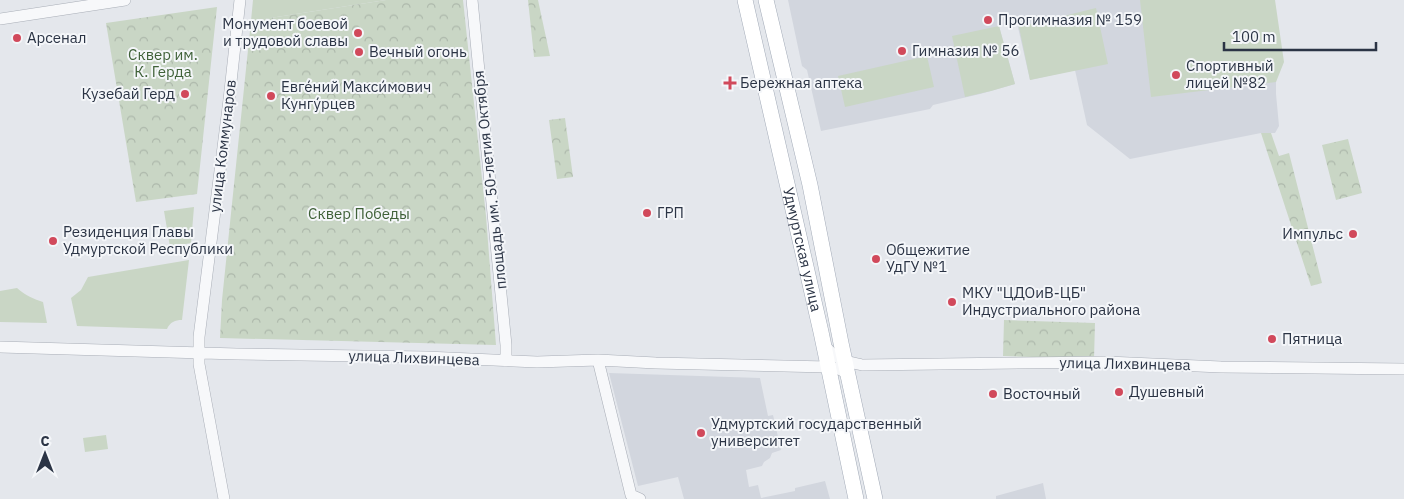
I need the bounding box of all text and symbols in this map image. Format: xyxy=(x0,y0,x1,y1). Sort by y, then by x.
place label: Прогимназия № 159 xyxy=(998,10,1142,29)
place label: Монумент боевой и трудовой славы xyxy=(222,14,348,50)
marker: Прогимназия № 159 xyxy=(982,14,994,26)
scale bar xyxy=(1224,20,1376,52)
marker: Монумент боевой и трудовой славы xyxy=(352,27,364,39)
text: 100 m xyxy=(1232,27,1276,46)
place label: Арсенал xyxy=(27,28,86,47)
marker: Арсенал xyxy=(11,32,23,44)
place label: Гимназия № 56 xyxy=(912,41,1020,60)
place label: Вечный огонь xyxy=(369,42,467,61)
park label: Сквер им. К. Герда xyxy=(128,45,198,81)
marker: Гимназия № 56 xyxy=(896,45,908,57)
marker: Вечный огонь xyxy=(353,46,365,58)
place label: Спортивный лицей №82 xyxy=(1186,56,1274,92)
marker: Спортивный лицей №82 xyxy=(1170,69,1182,81)
street label: площадь им. 50-летия Октября xyxy=(469,70,510,290)
place label: Бережная аптека xyxy=(740,73,862,92)
place label: Евге́ний Макси́мович Кунгу́рцев xyxy=(281,77,431,113)
marker: Бережная аптека xyxy=(724,77,736,89)
street label: улица Коммунаров xyxy=(205,78,240,213)
place label: Кузебай Герд xyxy=(81,84,175,103)
marker: Кузебай Герд xyxy=(179,88,191,100)
marker: Евге́ний Макси́мович Кунгу́рцев xyxy=(265,90,277,102)
street label: Удмуртская улица xyxy=(779,185,826,314)
place label: ГРП xyxy=(657,203,684,222)
park label: Сквер Победы xyxy=(308,204,410,223)
marker: ГРП xyxy=(641,207,653,219)
place label: Резиденция Главы Удмуртской Республики xyxy=(63,222,233,258)
place label: Импульс xyxy=(1282,224,1343,243)
marker: Импульс xyxy=(1347,228,1359,240)
marker: Резиденция Главы Удмуртской Республики xyxy=(47,235,59,247)
place label: Общежитие УдГУ №1 xyxy=(886,240,970,276)
marker: Общежитие УдГУ №1 xyxy=(870,253,882,265)
place label: МКУ "ЦДОиВ-ЦБ" Индустриального района xyxy=(962,283,1140,319)
marker: МКУ "ЦДОиВ-ЦБ" Индустриального района xyxy=(946,296,958,308)
place label: Пятница xyxy=(1282,329,1342,348)
marker: Пятница xyxy=(1266,333,1278,345)
street label: улица Лихвинцева xyxy=(348,346,480,369)
street label: улица Лихвинцева xyxy=(1059,353,1191,374)
place label: Душевный xyxy=(1129,382,1204,401)
place label: Восточный xyxy=(1003,384,1081,403)
marker: Душевный xyxy=(1113,386,1125,398)
marker: Восточный xyxy=(987,388,999,400)
place label: Удмуртский государственный университет xyxy=(711,414,922,450)
marker: Удмуртский государственный университет xyxy=(695,427,707,439)
north arrow xyxy=(20,429,70,479)
text: С xyxy=(40,432,50,450)

